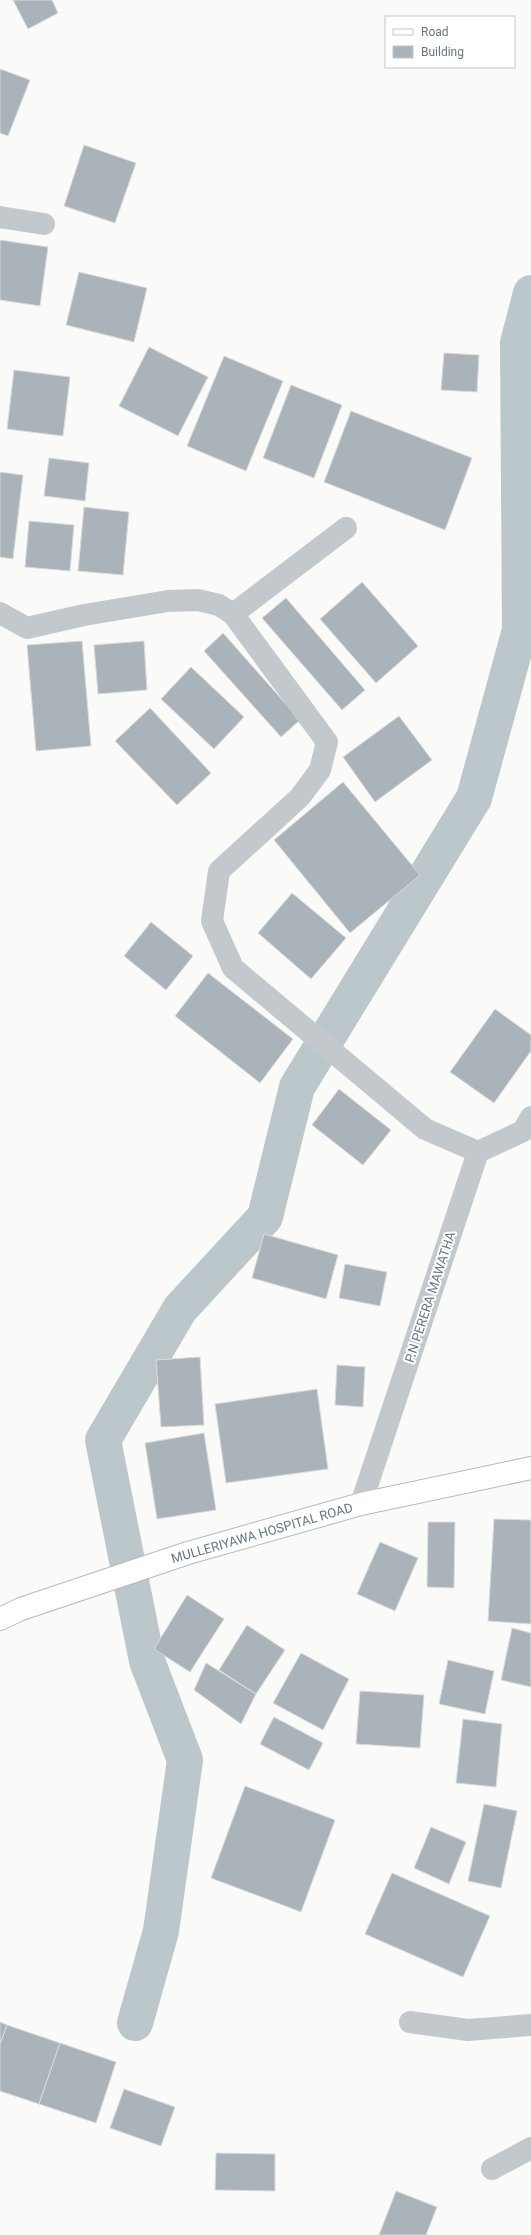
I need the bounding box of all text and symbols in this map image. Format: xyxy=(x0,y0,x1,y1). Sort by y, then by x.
legend xyxy=(385,16,515,68)
text: Road xyxy=(421,25,449,39)
text: Building xyxy=(421,45,464,59)
street label: P.N PERERA MAWATHA xyxy=(402,1229,458,1364)
street label: MULLERIYAWA HOSPITAL ROAD xyxy=(170,1500,354,1566)

